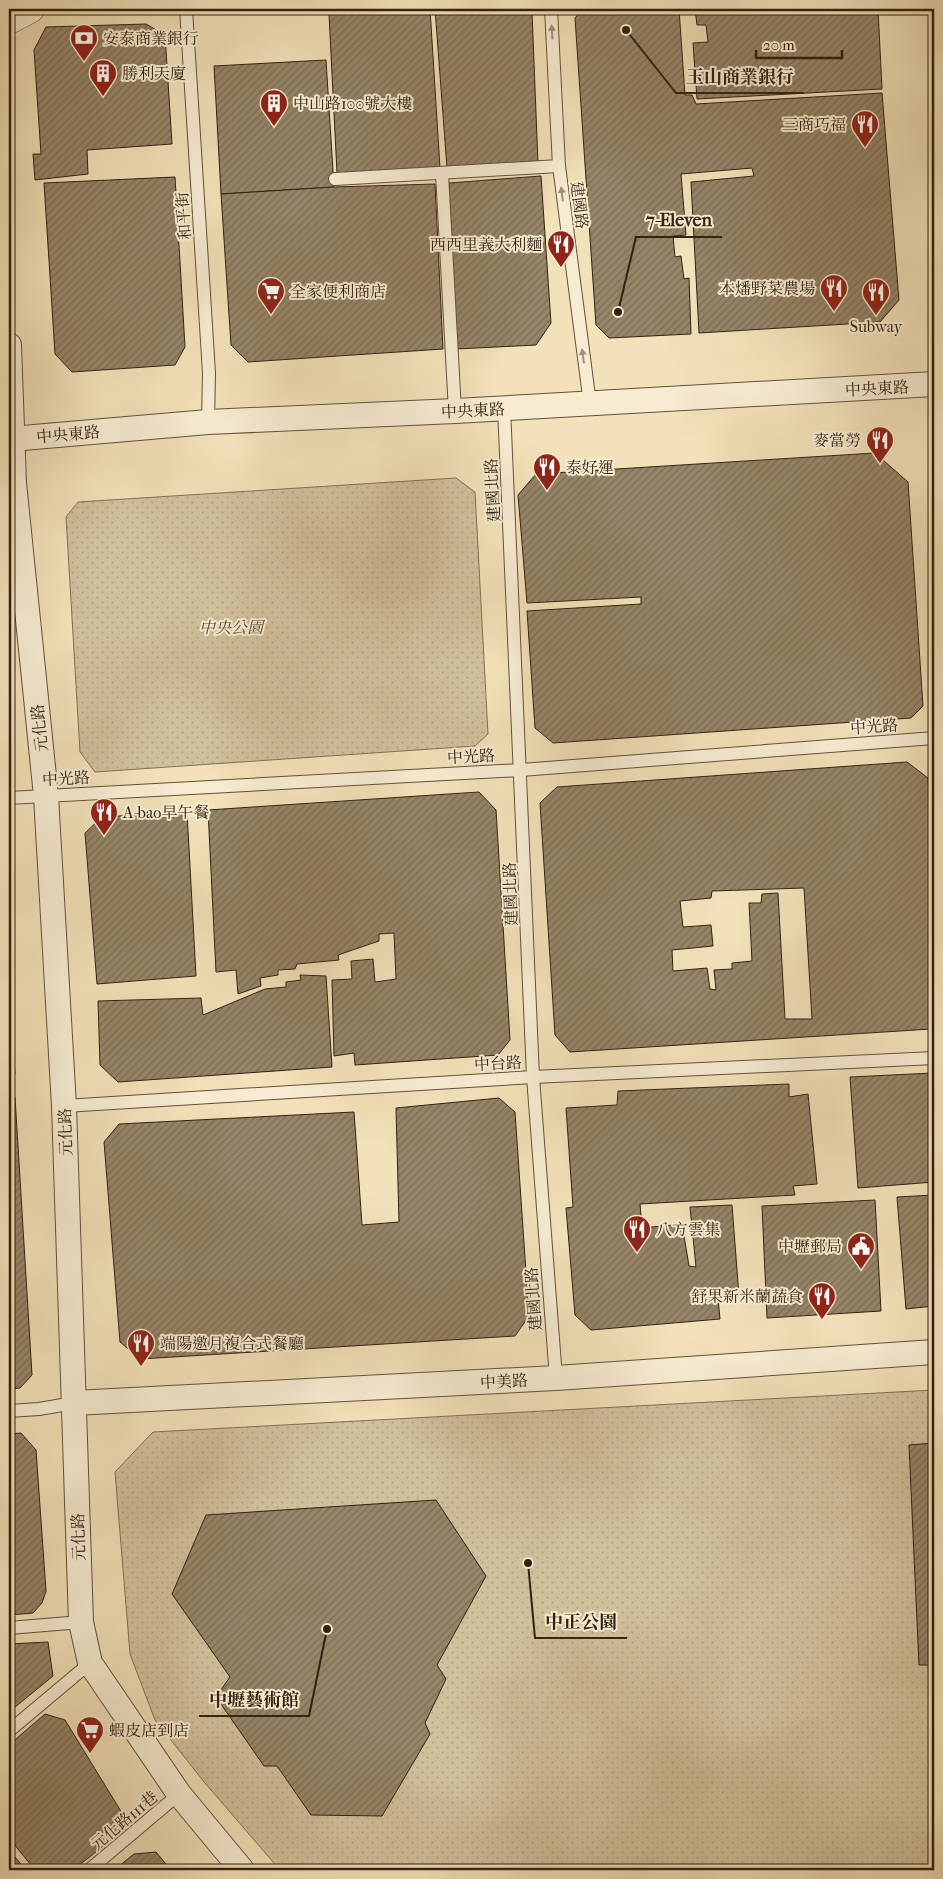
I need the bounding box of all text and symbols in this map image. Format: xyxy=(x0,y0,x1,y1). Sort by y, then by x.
bank icon: 安泰商業銀行 xyxy=(69,23,99,62)
one-way arrow xyxy=(548,24,556,40)
scale bar xyxy=(756,28,842,60)
place label: 安泰商業銀行 xyxy=(103,29,199,48)
text: 20 m xyxy=(763,36,795,54)
building icon: 勝利天廈 xyxy=(88,58,118,97)
callout: 玉山商業銀行 xyxy=(676,60,804,93)
place label: 勝利天廈 xyxy=(122,64,186,83)
text: 玉山商業銀行 xyxy=(686,67,794,88)
building icon: 中山路100號大樓 xyxy=(259,88,289,127)
place label: 中山路100號大樓 xyxy=(293,94,412,113)
restaurant icon: 三商巧福 xyxy=(850,109,880,148)
place label: 三商巧福 xyxy=(782,115,846,134)
street label: 建國路 xyxy=(567,180,592,230)
one-way arrow xyxy=(558,186,566,202)
street label: 和平街 xyxy=(172,191,195,241)
callout: 7-Eleven xyxy=(636,204,722,237)
text: 7-Eleven xyxy=(645,210,712,231)
restaurant icon: 西西里義大利麵 xyxy=(546,229,576,268)
place label: 西西里義大利麵 xyxy=(430,235,542,254)
restaurant icon: 本燔野菜農場 xyxy=(819,273,849,312)
supermarket icon: 全家便利商店 xyxy=(256,276,286,315)
restaurant icon: Subway xyxy=(861,277,891,316)
place label: 本燔野菜農場 xyxy=(719,279,815,298)
place label: 全家便利商店 xyxy=(290,282,386,301)
place label: Subway xyxy=(850,317,903,336)
one-way arrow xyxy=(579,347,587,363)
street label: 中央東路 xyxy=(845,377,909,400)
street label: 中央東路 xyxy=(441,399,505,422)
street label: 中央東路 xyxy=(35,422,101,447)
restaurant icon: 麥當勞 xyxy=(865,425,895,464)
place label: 麥當勞 xyxy=(813,431,861,450)
restaurant icon: 泰好運 xyxy=(532,452,562,491)
street label: 建國北路 xyxy=(481,458,504,522)
place label: 泰好運 xyxy=(566,458,614,477)
park label: 中央公園 xyxy=(199,618,266,637)
street label: 元化路 xyxy=(28,703,51,753)
street label: 中光路 xyxy=(849,715,899,738)
street label: 中光路 xyxy=(447,746,495,767)
street label: 中光路 xyxy=(42,768,90,789)
restaurant icon: A-bao早午餐 xyxy=(89,797,119,836)
place label: A-bao早午餐 xyxy=(122,803,209,822)
street label: 建國北路 xyxy=(500,862,521,926)
street label: 中台路 xyxy=(474,1053,522,1074)
street label: 元化路 xyxy=(55,1108,76,1156)
restaurant icon: 八方雲集 xyxy=(622,1214,652,1253)
place label: 八方雲集 xyxy=(656,1220,720,1239)
public building icon: 中壢郵局 xyxy=(846,1231,876,1270)
place label: 中壢郵局 xyxy=(778,1237,842,1256)
street label: 建國北路 xyxy=(522,1266,545,1332)
restaurant icon: 舒果新米蘭蔬食 xyxy=(807,1281,837,1320)
place label: 舒果新米蘭蔬食 xyxy=(691,1287,803,1306)
restaurant icon: 端陽邀月複合式餐廳 xyxy=(126,1328,156,1367)
place label: 端陽邀月複合式餐廳 xyxy=(160,1334,304,1353)
street label: 中美路 xyxy=(480,1371,528,1392)
street label: 元化路 xyxy=(68,1513,89,1561)
callout: 中正公園 xyxy=(535,1605,627,1638)
text: 中正公園 xyxy=(545,1612,617,1633)
callout: 中壢藝術館 xyxy=(199,1683,309,1716)
text: 中壢藝術館 xyxy=(209,1690,299,1711)
supermarket icon: 蝦皮店到店 xyxy=(75,1715,105,1754)
place label: 蝦皮店到店 xyxy=(109,1721,189,1740)
street label: 元化路111巷 xyxy=(87,1787,162,1854)

